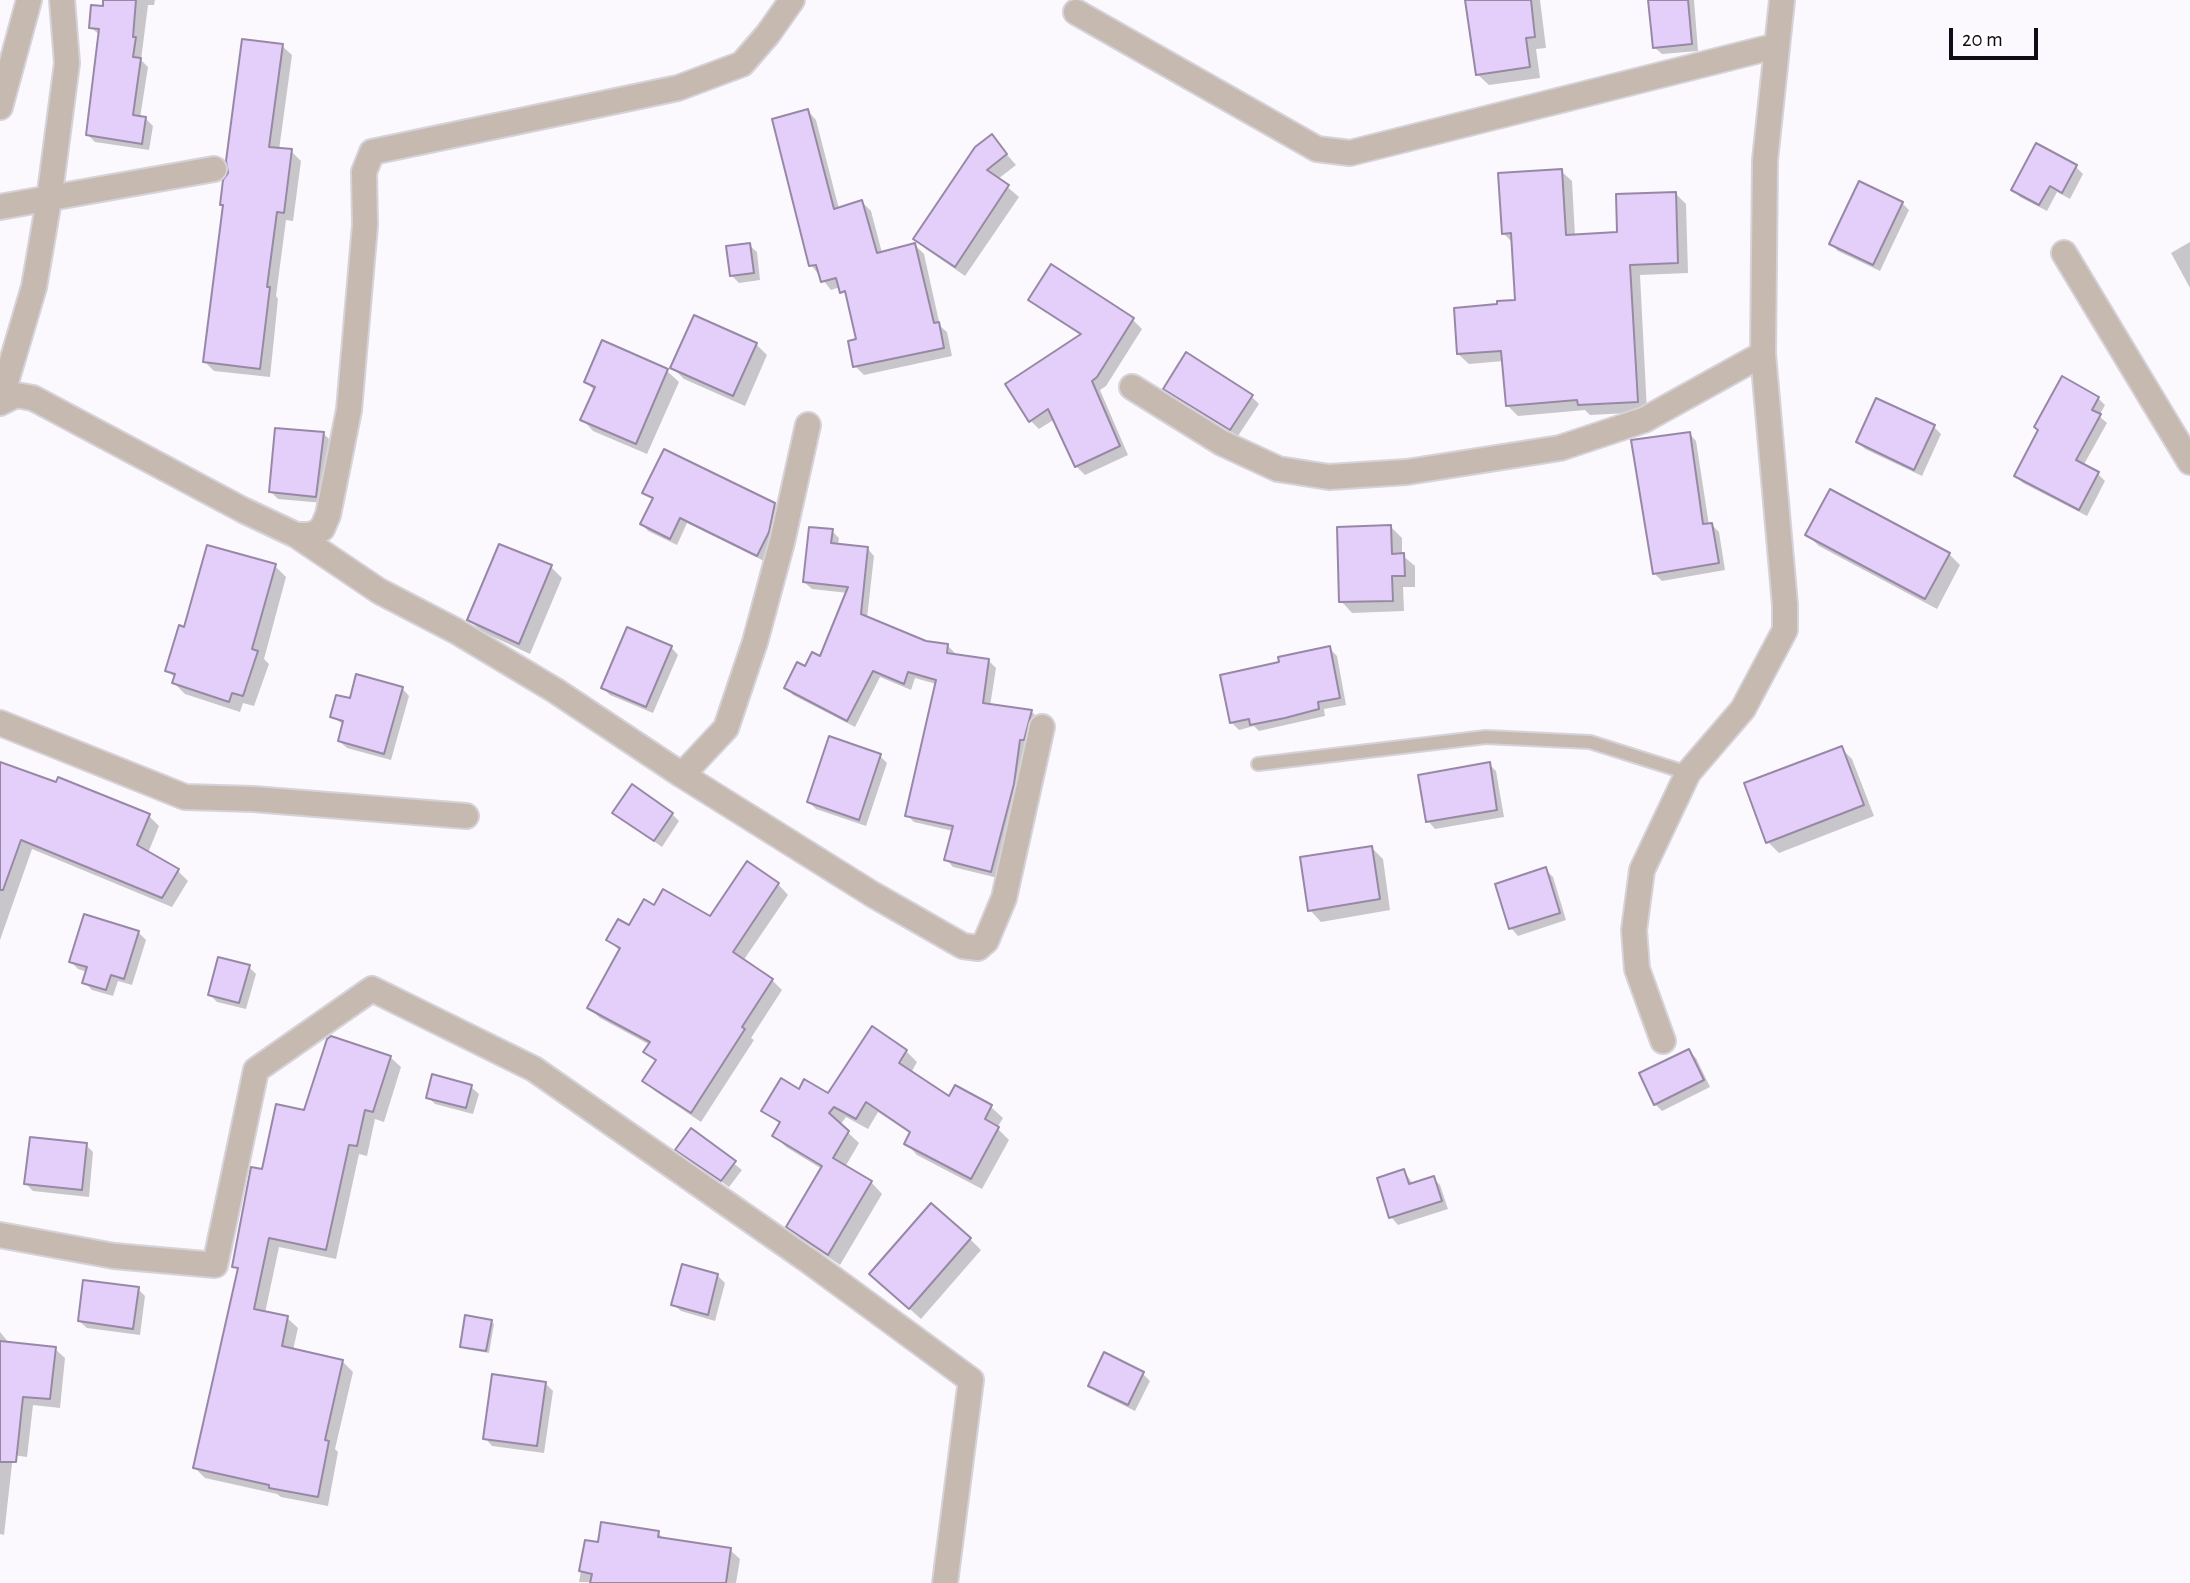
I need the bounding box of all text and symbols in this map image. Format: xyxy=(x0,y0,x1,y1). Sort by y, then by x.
scale bar xyxy=(1952,14,2041,58)
text: 20 m xyxy=(1962,29,2003,50)

